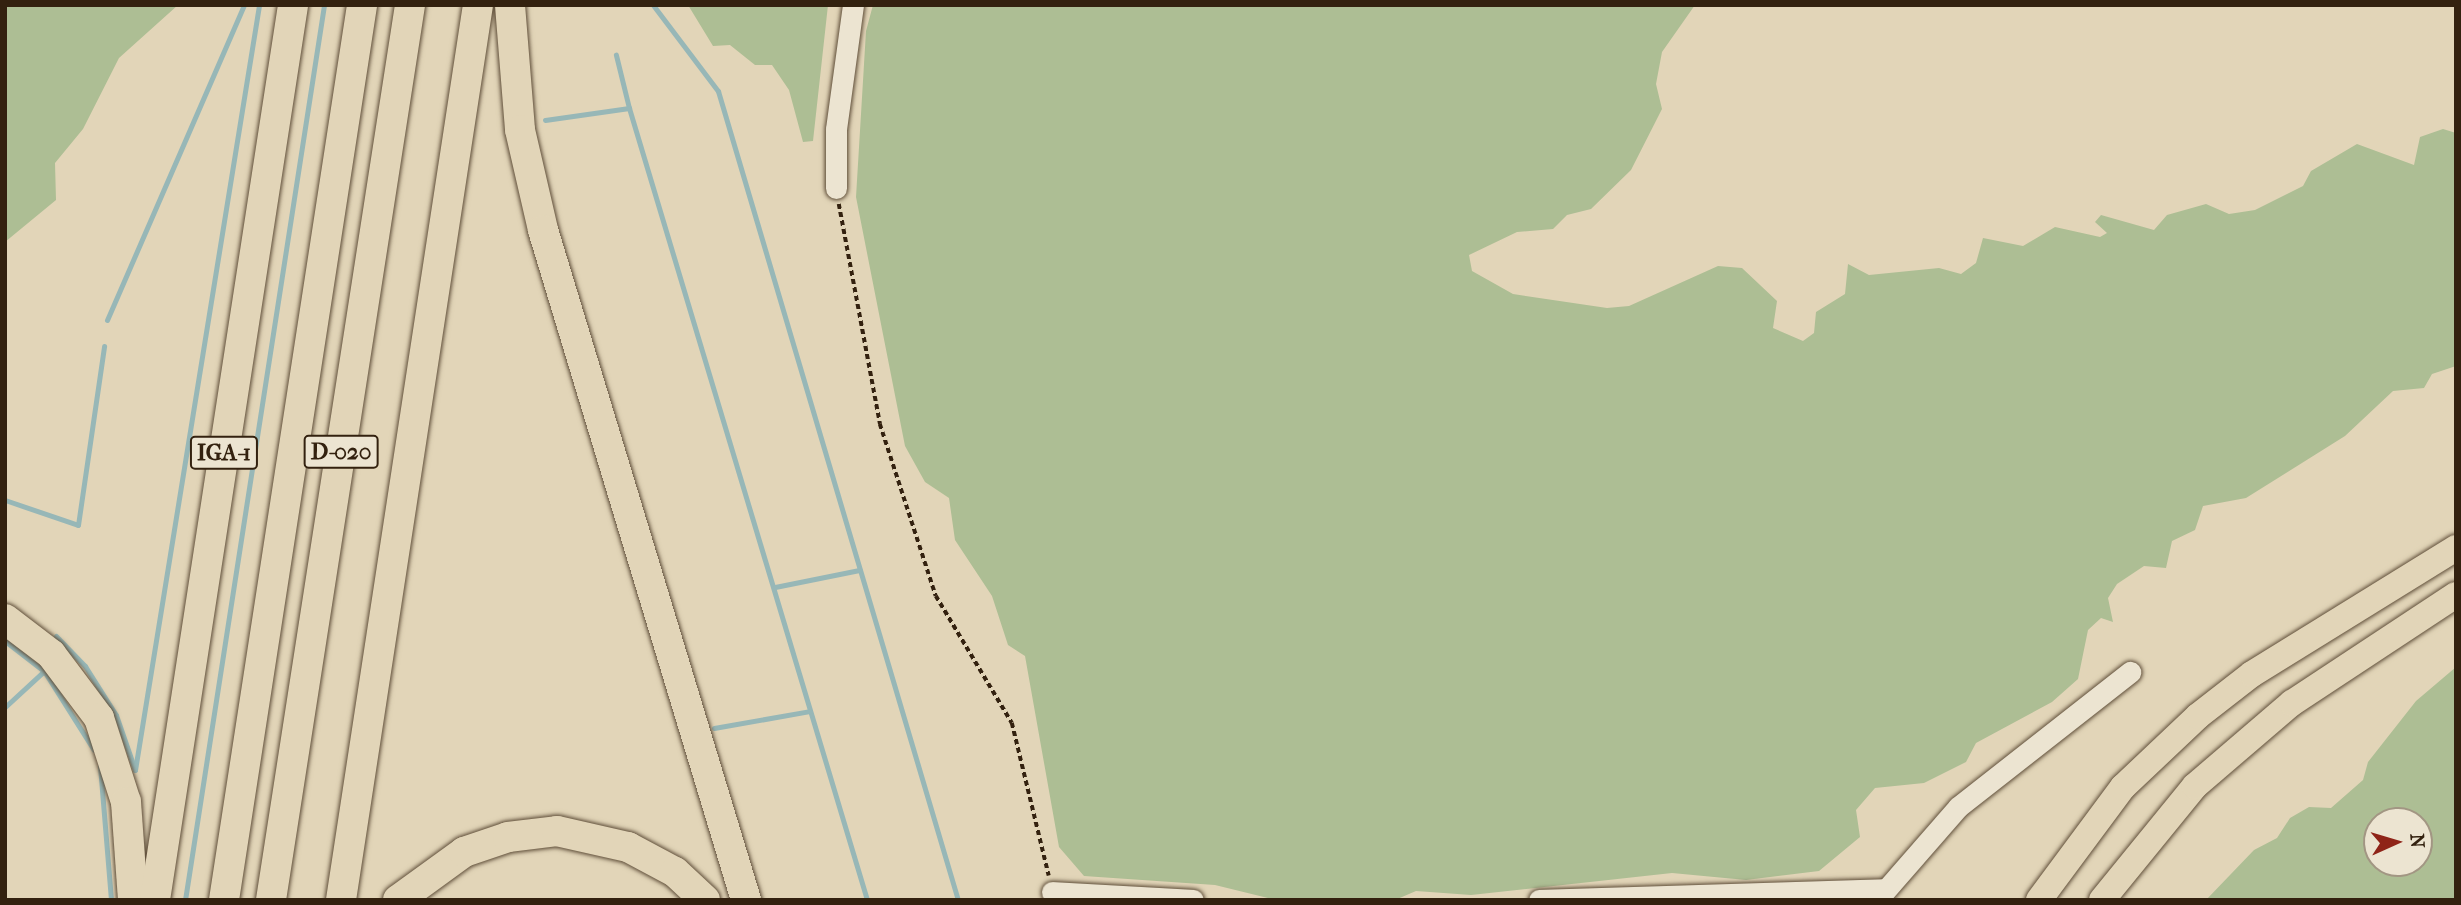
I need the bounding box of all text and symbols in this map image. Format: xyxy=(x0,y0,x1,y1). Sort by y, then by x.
road number: D-020 xyxy=(302,432,380,472)
road number: IGA-1 xyxy=(189,433,259,472)
north arrow xyxy=(2363,807,2433,877)
text: N xyxy=(2405,833,2428,849)

